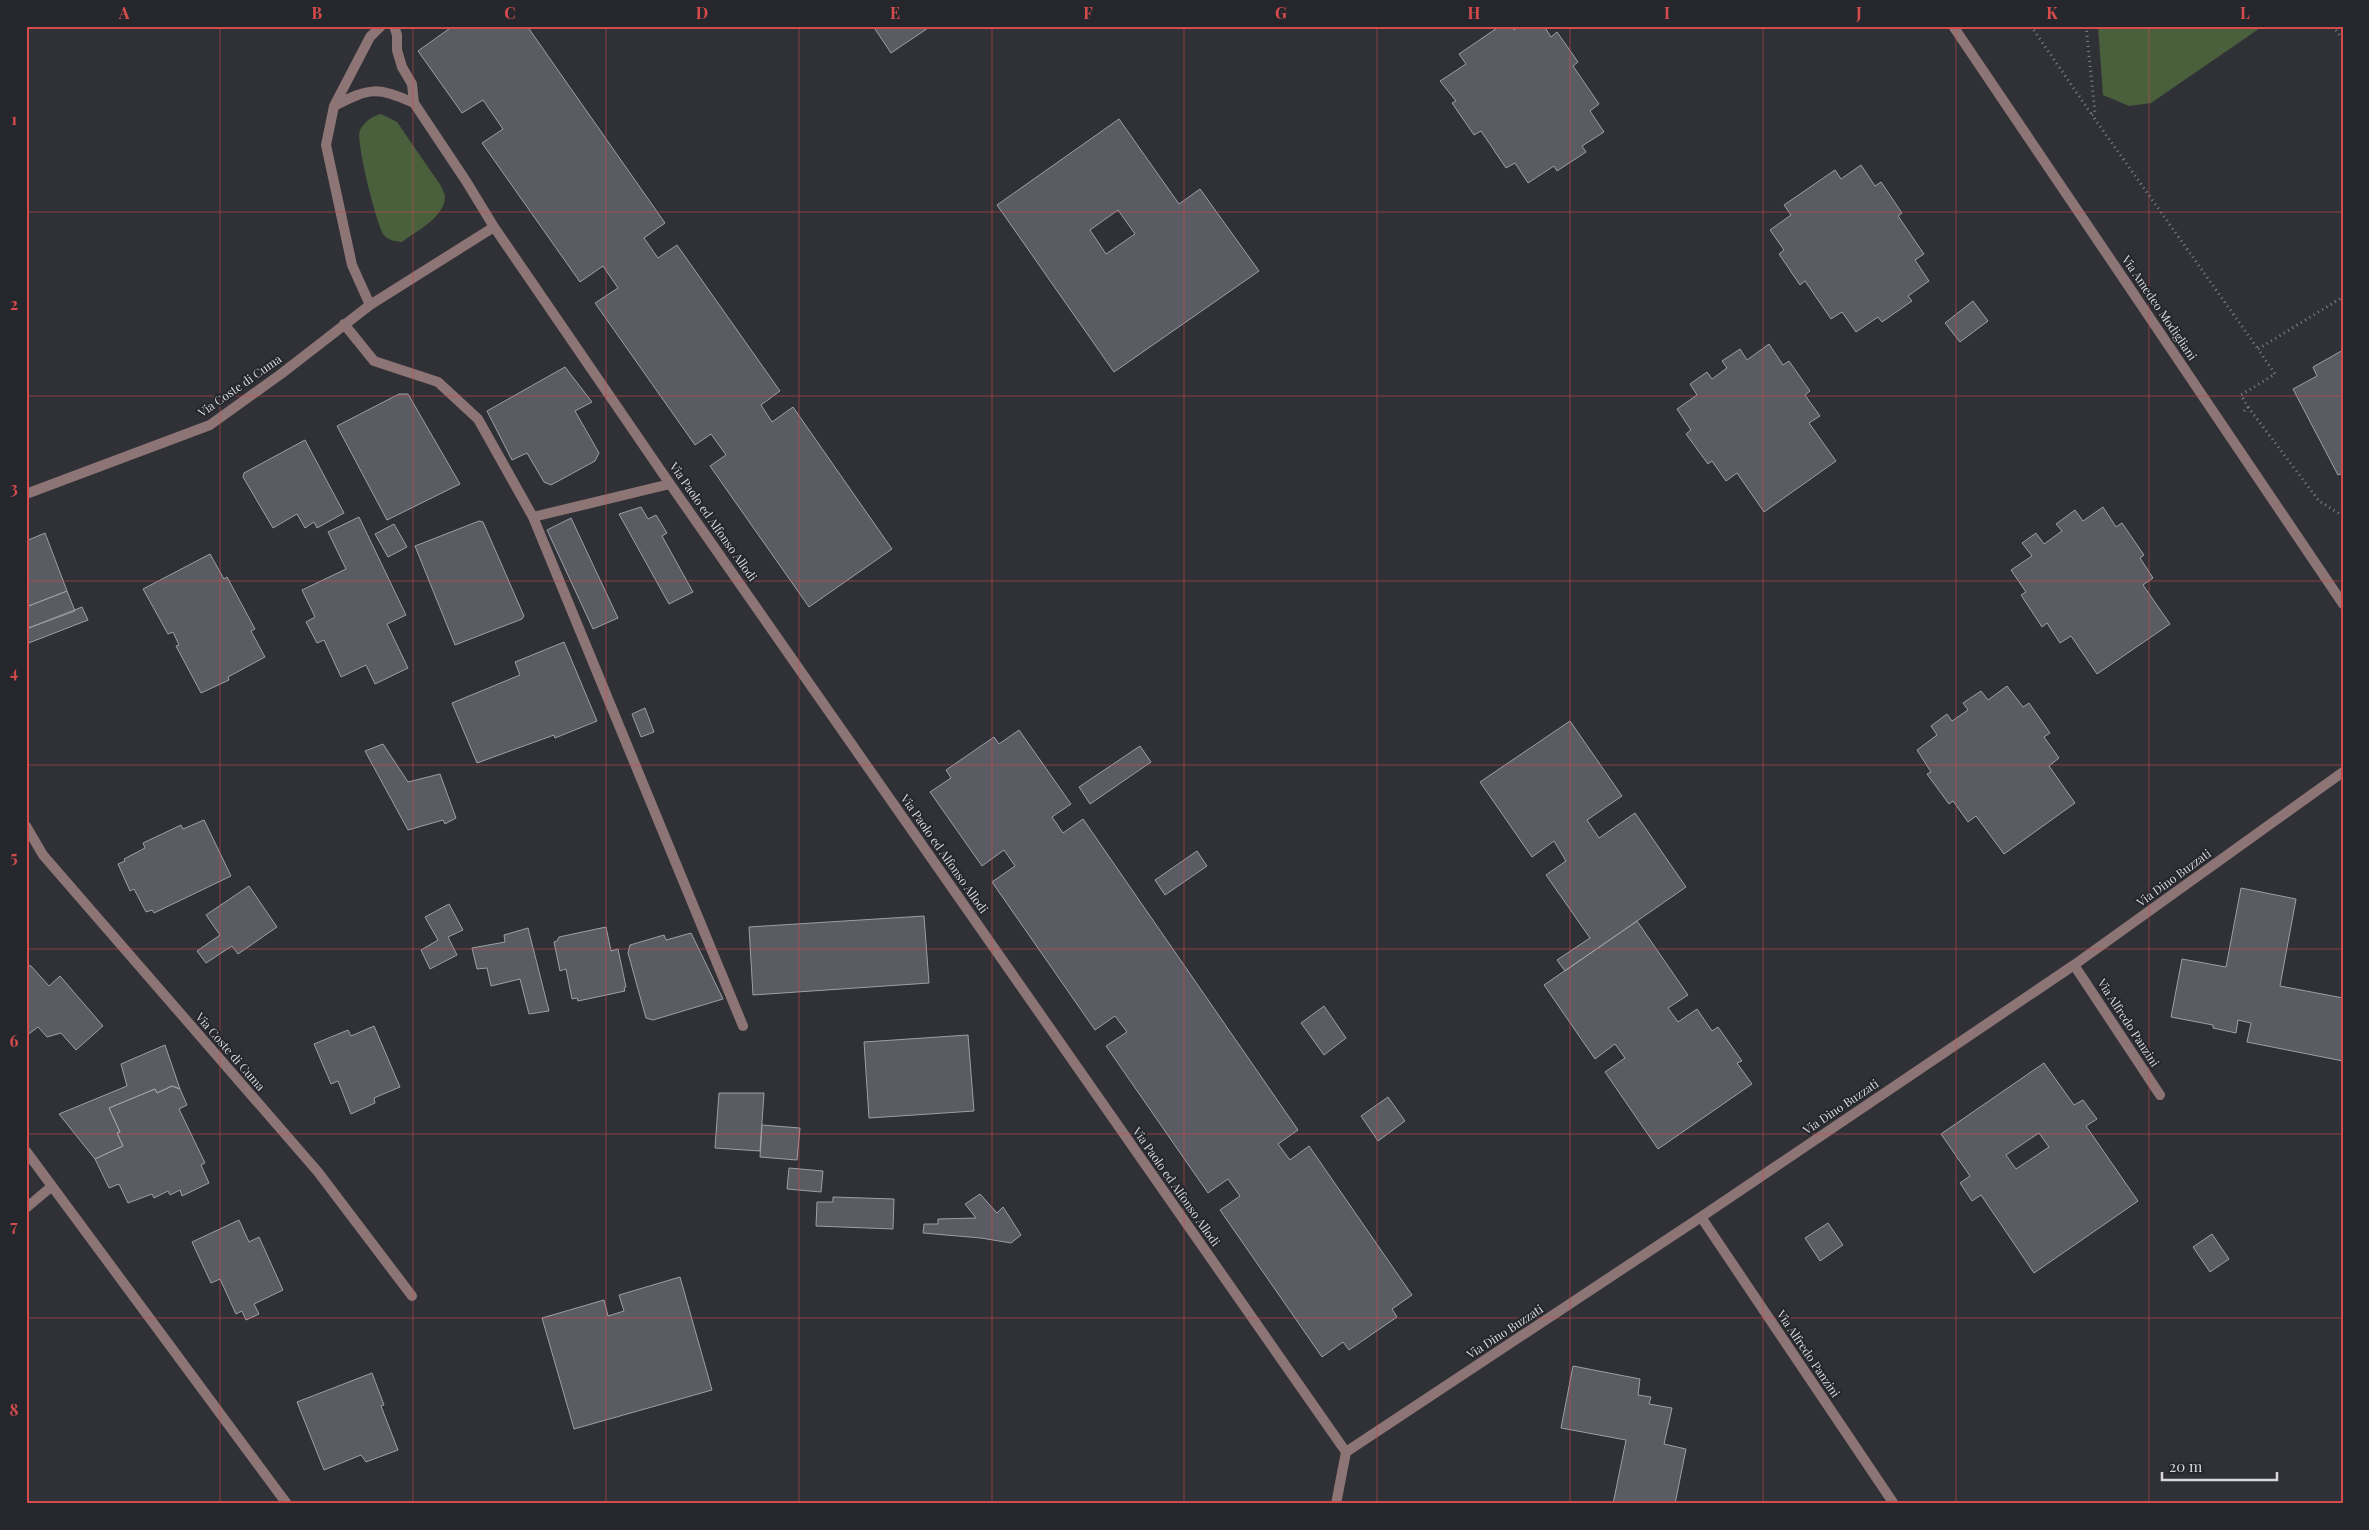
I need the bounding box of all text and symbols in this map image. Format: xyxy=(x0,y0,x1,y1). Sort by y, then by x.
text: A xyxy=(118,2,130,23)
text: B xyxy=(312,2,323,23)
text: C xyxy=(504,2,516,23)
text: D xyxy=(696,2,708,23)
text: E xyxy=(890,2,900,23)
text: F xyxy=(1083,2,1093,23)
text: G xyxy=(1275,2,1287,23)
text: H xyxy=(1468,2,1481,23)
text: I xyxy=(1664,2,1670,23)
text: J xyxy=(1855,2,1862,23)
text: K xyxy=(2046,2,2058,23)
text: L xyxy=(2240,2,2250,23)
text: 1 xyxy=(11,108,17,129)
street label: Via Amedeo Modigliani xyxy=(2118,251,2201,363)
text: 2 xyxy=(10,293,18,314)
street label: Via Coste di Cuma xyxy=(194,350,284,421)
street label: Via Paolo ed Alfonso Allodi xyxy=(666,458,761,584)
text: 3 xyxy=(10,477,18,498)
text: 4 xyxy=(10,661,18,682)
street label: Via Paolo ed Alfonso Allodi xyxy=(897,790,992,916)
street label: Via Dino Buzzati xyxy=(2132,845,2214,910)
text: 5 xyxy=(10,846,18,867)
street label: Via Alfredo Panzini xyxy=(2094,975,2164,1070)
street label: Via Coste di Cuma xyxy=(192,1008,269,1094)
text: 6 xyxy=(10,1030,19,1051)
street label: Via Dino Buzzati xyxy=(1799,1075,1882,1138)
street label: Via Paolo ed Alfonso Allodi xyxy=(1129,1123,1224,1249)
text: 7 xyxy=(10,1215,18,1236)
street label: Via Dino Buzzati xyxy=(1462,1300,1546,1362)
street label: Via Alfredo Panzini xyxy=(1773,1306,1844,1401)
text: 8 xyxy=(10,1399,19,1420)
scale bar xyxy=(2162,1450,2276,1482)
text: 20 m xyxy=(2169,1456,2203,1476)

